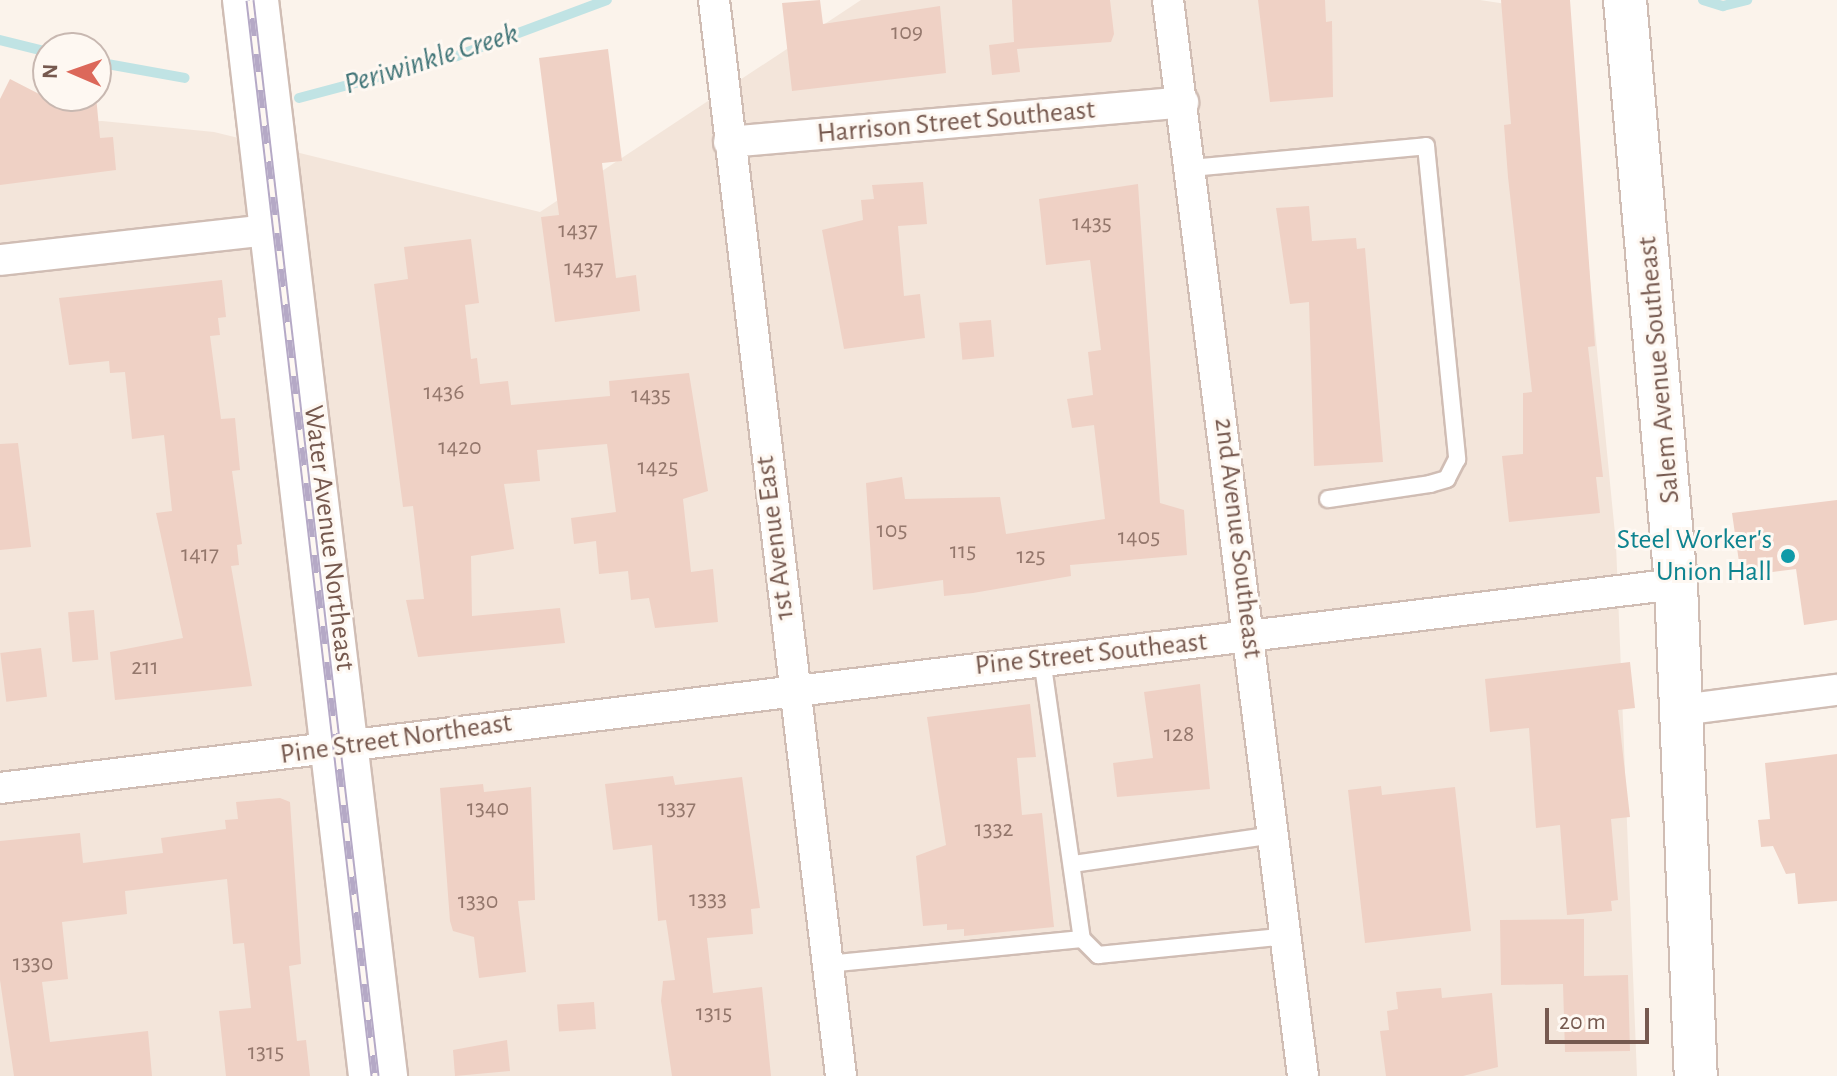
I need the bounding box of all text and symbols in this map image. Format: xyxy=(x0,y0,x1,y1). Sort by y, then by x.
water label: Periwinkle Creek xyxy=(340,15,522,103)
house number: 109 xyxy=(891,19,923,47)
north arrow xyxy=(32,32,112,112)
text: N xyxy=(39,63,61,79)
street label: Harrison Street Southeast xyxy=(816,93,1096,151)
house number: 1435 xyxy=(1072,210,1112,238)
house number: 1437 xyxy=(558,217,598,245)
street label: Salem Avenue Southeast xyxy=(1631,235,1687,505)
house number: 1437 xyxy=(564,255,604,283)
house number: 1436 xyxy=(424,379,464,407)
house number: 1435 xyxy=(631,382,671,410)
street label: Water Avenue Northeast xyxy=(296,403,362,673)
street label: 2nd Avenue Southeast xyxy=(1207,416,1269,660)
house number: 1420 xyxy=(438,434,482,462)
house number: 1425 xyxy=(638,454,678,482)
street label: 1st Avenue East xyxy=(748,454,802,622)
house number: 105 xyxy=(877,517,907,545)
place label: Steel Worker's Union Hall xyxy=(1617,523,1772,589)
house number: 1405 xyxy=(1118,524,1160,552)
house number: 115 xyxy=(950,538,976,566)
house number: 1417 xyxy=(181,541,219,569)
house number: 125 xyxy=(1016,543,1046,571)
marker: Steel Worker's Union Hall xyxy=(1779,547,1797,565)
street label: Pine Street Southeast xyxy=(973,625,1209,683)
house number: 211 xyxy=(131,654,159,682)
street label: Pine Street Northeast xyxy=(278,706,514,772)
house number: 128 xyxy=(1164,721,1194,749)
house number: 1340 xyxy=(467,795,509,823)
house number: 1337 xyxy=(658,795,696,823)
house number: 1332 xyxy=(975,816,1013,844)
house number: 1333 xyxy=(689,886,727,914)
house number: 1330 xyxy=(458,888,498,916)
house number: 1330 xyxy=(13,950,53,978)
scale bar xyxy=(1549,992,1653,1042)
house number: 1315 xyxy=(696,1000,732,1028)
text: 20 m xyxy=(1559,1010,1606,1034)
house number: 1315 xyxy=(248,1039,284,1067)

